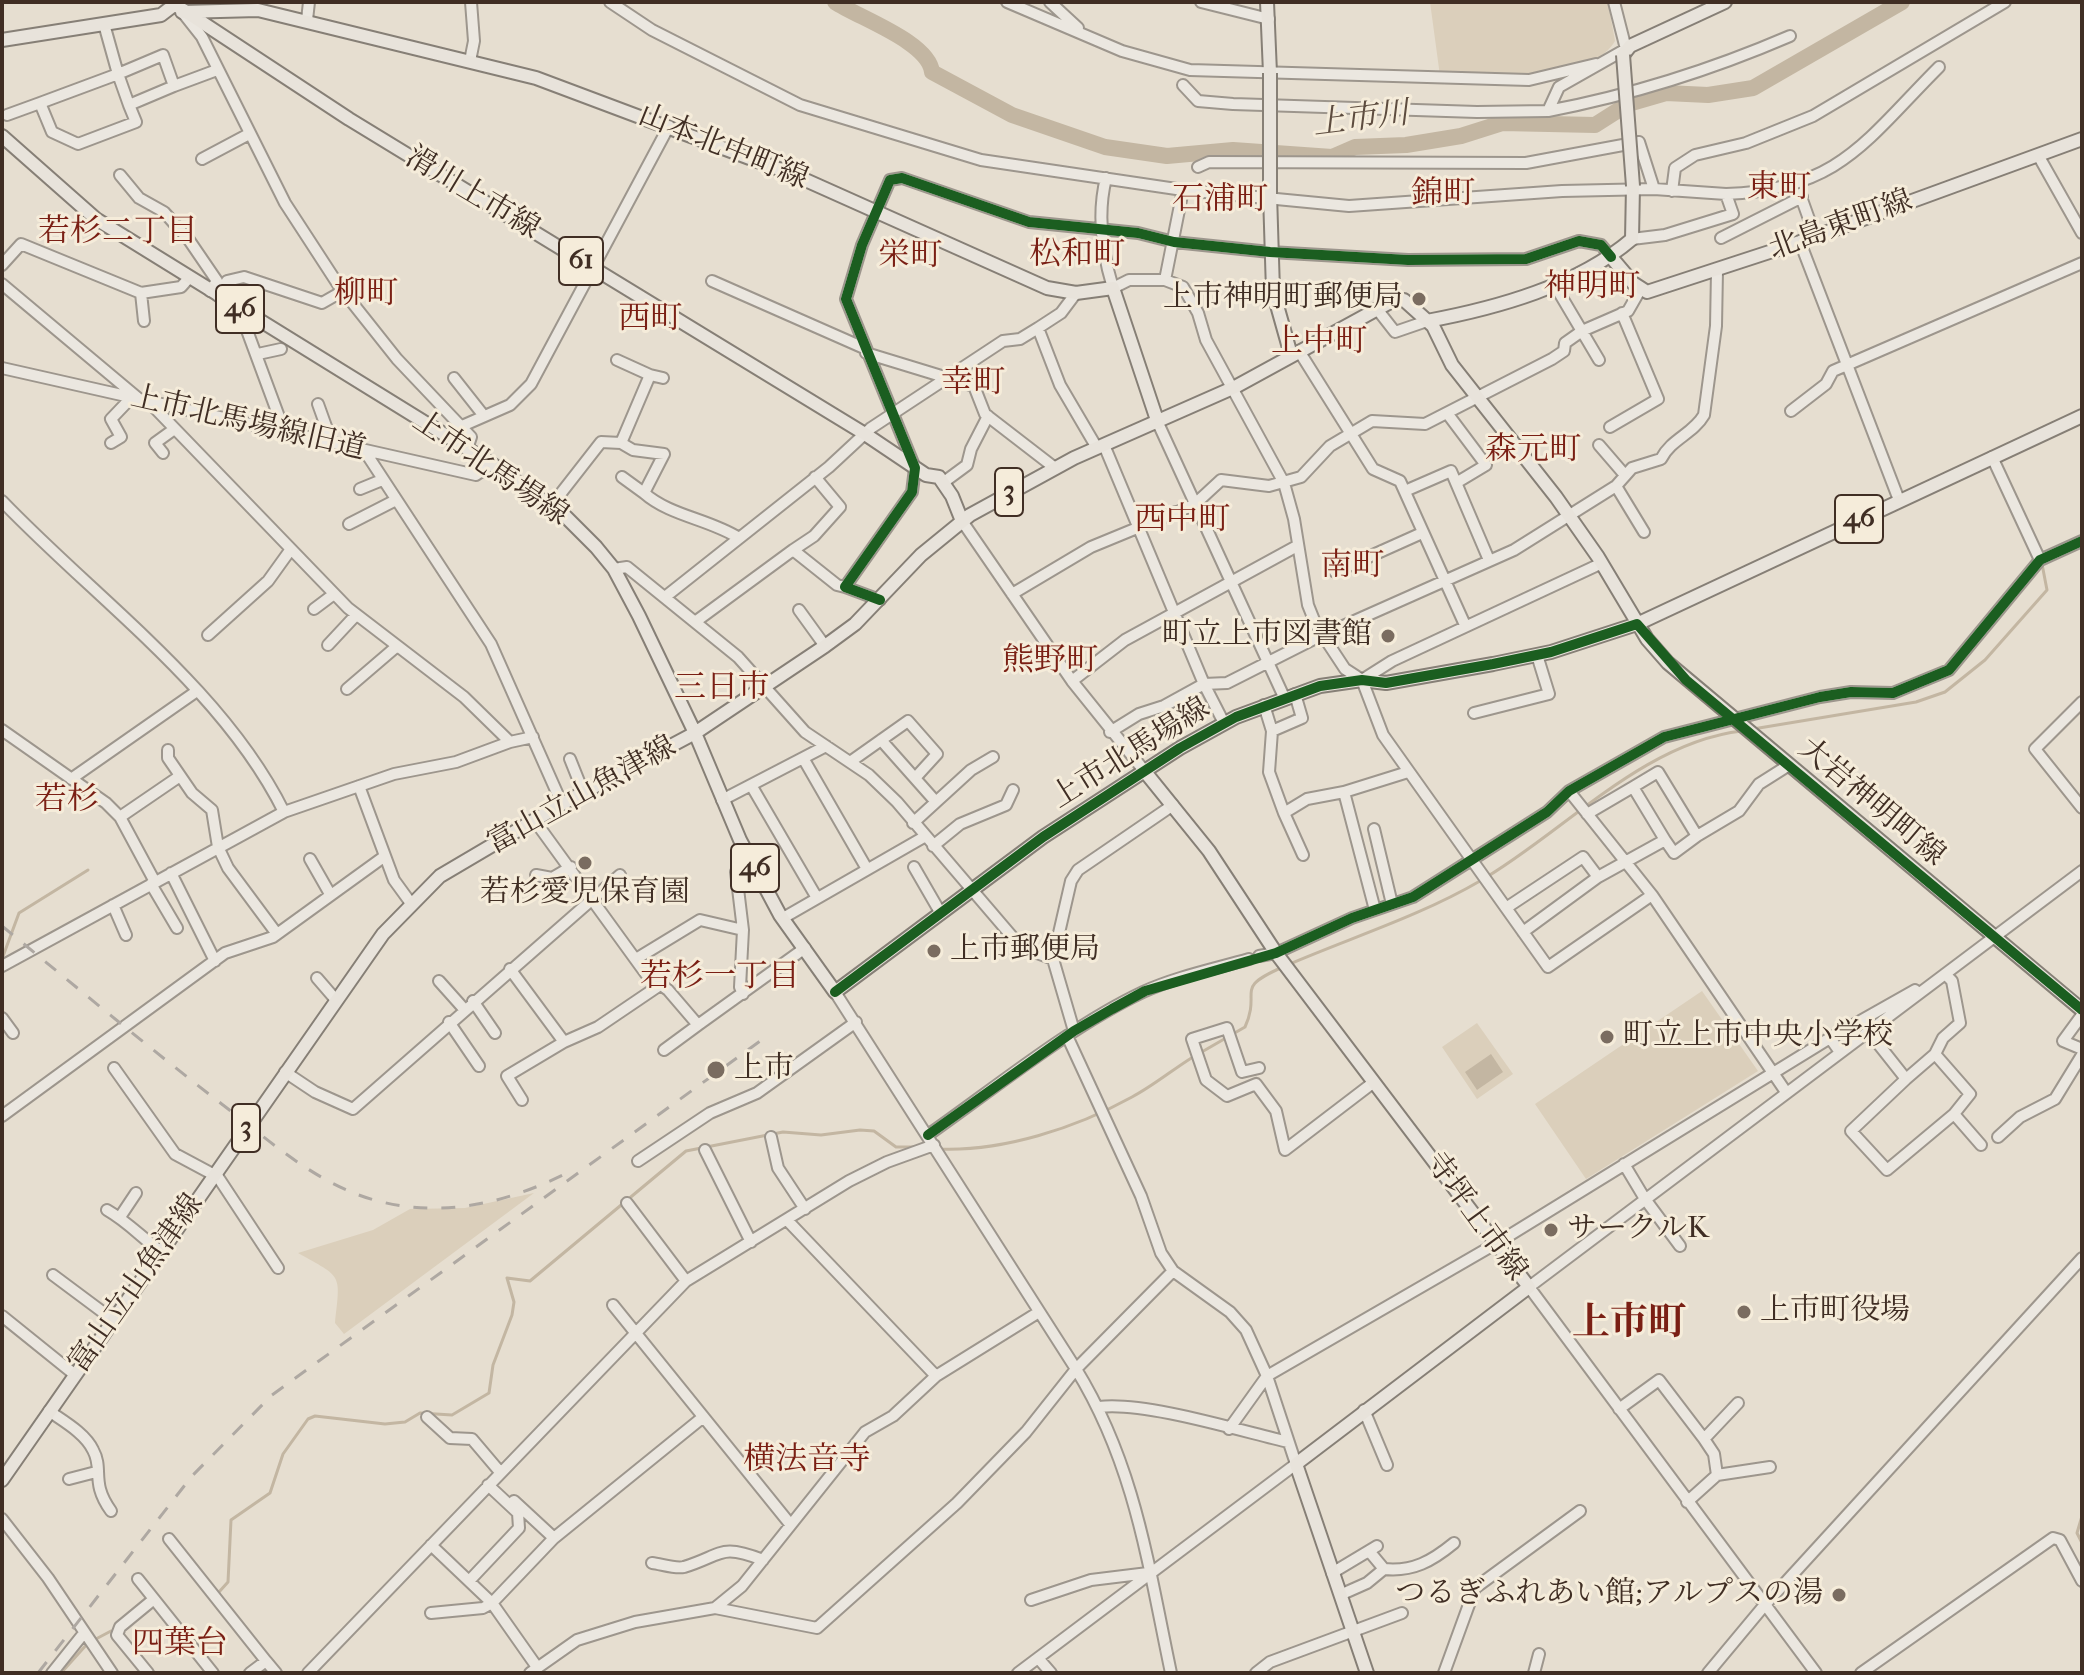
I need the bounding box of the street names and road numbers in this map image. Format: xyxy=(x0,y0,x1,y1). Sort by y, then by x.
street label: 山本北中町線 xyxy=(633,98,813,198)
street label: 滑川上市線 xyxy=(398,140,546,248)
street label: 北島東町線 xyxy=(1764,183,1918,269)
road number: 61 xyxy=(559,237,603,285)
road number: 46 xyxy=(216,285,264,333)
street label: 上市北馬場線旧道 xyxy=(127,379,369,469)
street label: 上市北馬場線 xyxy=(405,404,575,534)
road number: 3 xyxy=(995,468,1023,516)
road number: 46 xyxy=(1835,495,1883,543)
street label: 上市北馬場線 xyxy=(1045,691,1217,817)
street label: 富山立山魚津線 xyxy=(481,729,683,863)
street label: 大岩神明町線 xyxy=(1790,731,1952,875)
road number: 46 xyxy=(731,844,779,892)
road number: 3 xyxy=(232,1104,260,1152)
street label: 寺坪上市線 xyxy=(1416,1146,1534,1288)
street label: 富山立山魚津線 xyxy=(62,1188,212,1380)

